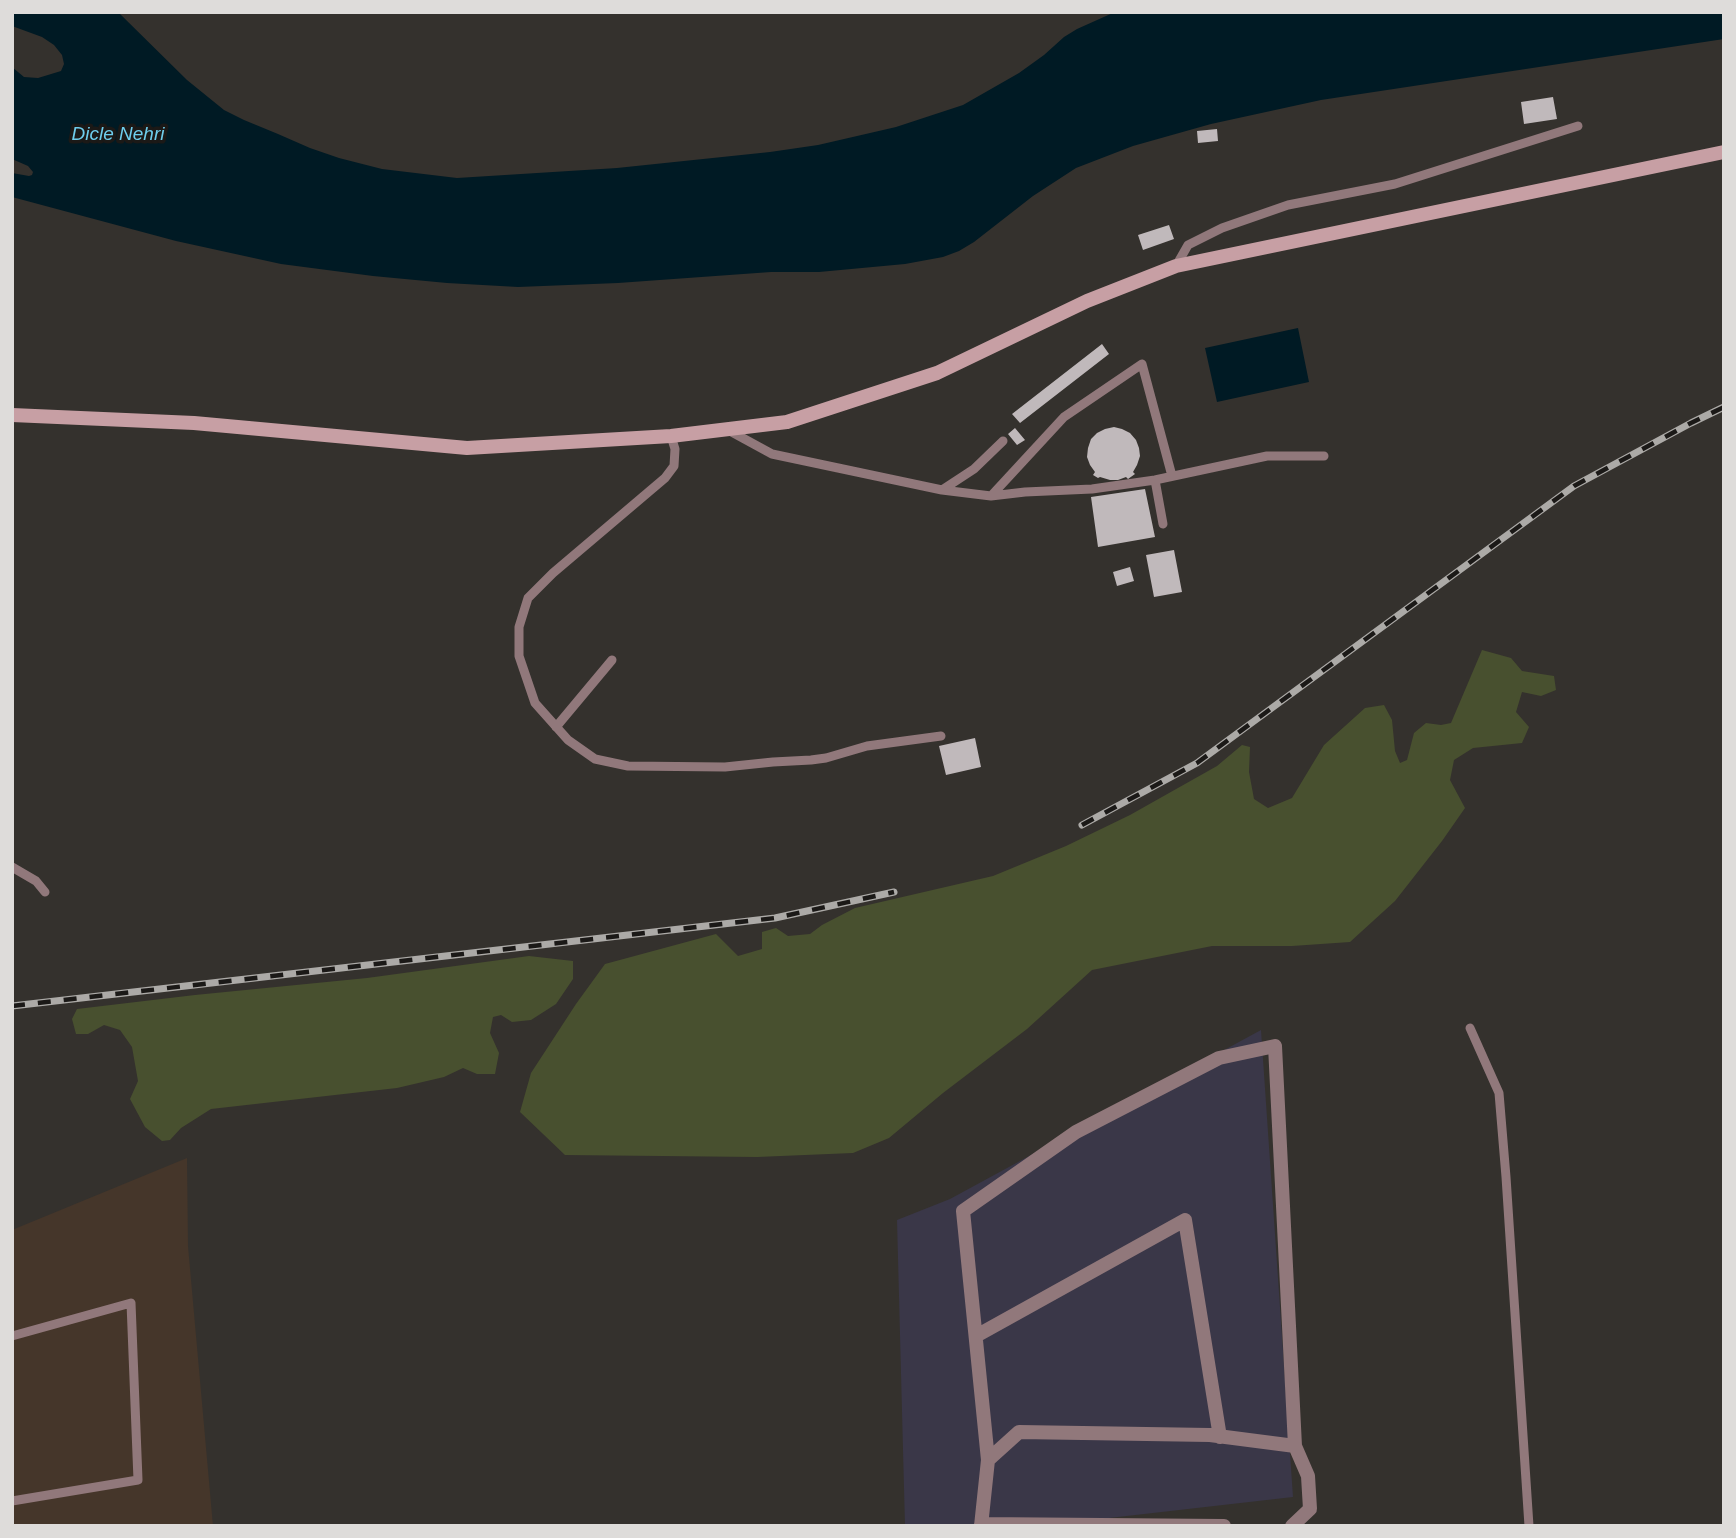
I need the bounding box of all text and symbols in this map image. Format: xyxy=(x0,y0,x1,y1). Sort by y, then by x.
water label: Dicle Nehri xyxy=(72,124,164,146)

